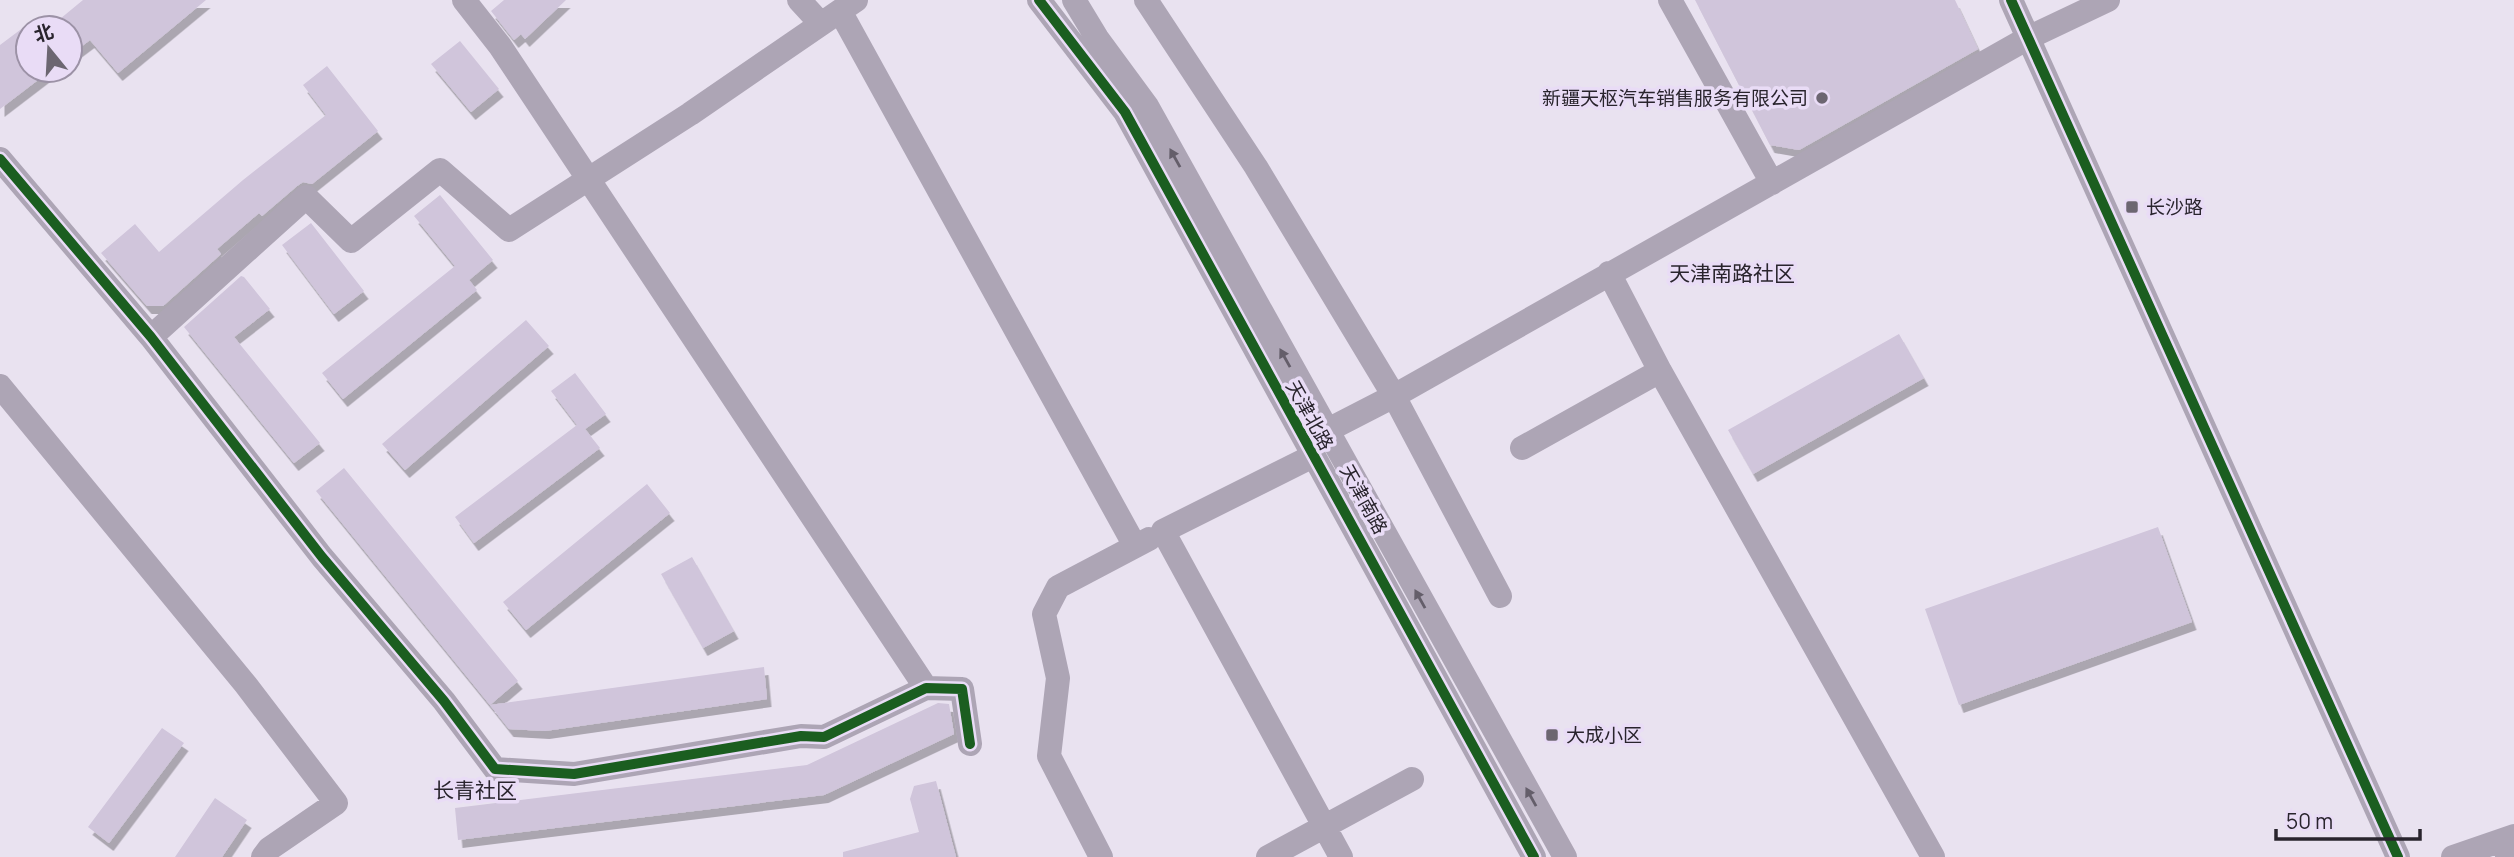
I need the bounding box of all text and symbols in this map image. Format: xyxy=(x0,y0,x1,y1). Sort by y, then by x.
north arrow xyxy=(14,14,84,84)
text: 北 xyxy=(31,18,57,48)
place label: 新疆天枢汽车销售服务有限公司 xyxy=(1542,85,1808,111)
marker: 新疆天枢汽车销售服务有限公司 xyxy=(1814,90,1830,106)
one-way arrow xyxy=(1169,149,1181,168)
place label: 长沙路 xyxy=(2146,194,2203,220)
marker: 长沙路 xyxy=(2124,199,2140,215)
district label: 天津南路社区 xyxy=(1669,259,1795,287)
one-way arrow xyxy=(1279,348,1291,367)
street label: 天津北路 xyxy=(1280,375,1340,455)
street label: 天津南路 xyxy=(1334,459,1394,539)
one-way arrow xyxy=(1414,589,1426,609)
place label: 大成小区 xyxy=(1566,722,1642,748)
marker: 大成小区 xyxy=(1544,727,1560,743)
district label: 长青社区 xyxy=(433,776,517,804)
one-way arrow xyxy=(1525,788,1537,807)
scale bar xyxy=(2276,798,2420,842)
text: 50 m xyxy=(2286,807,2333,835)

